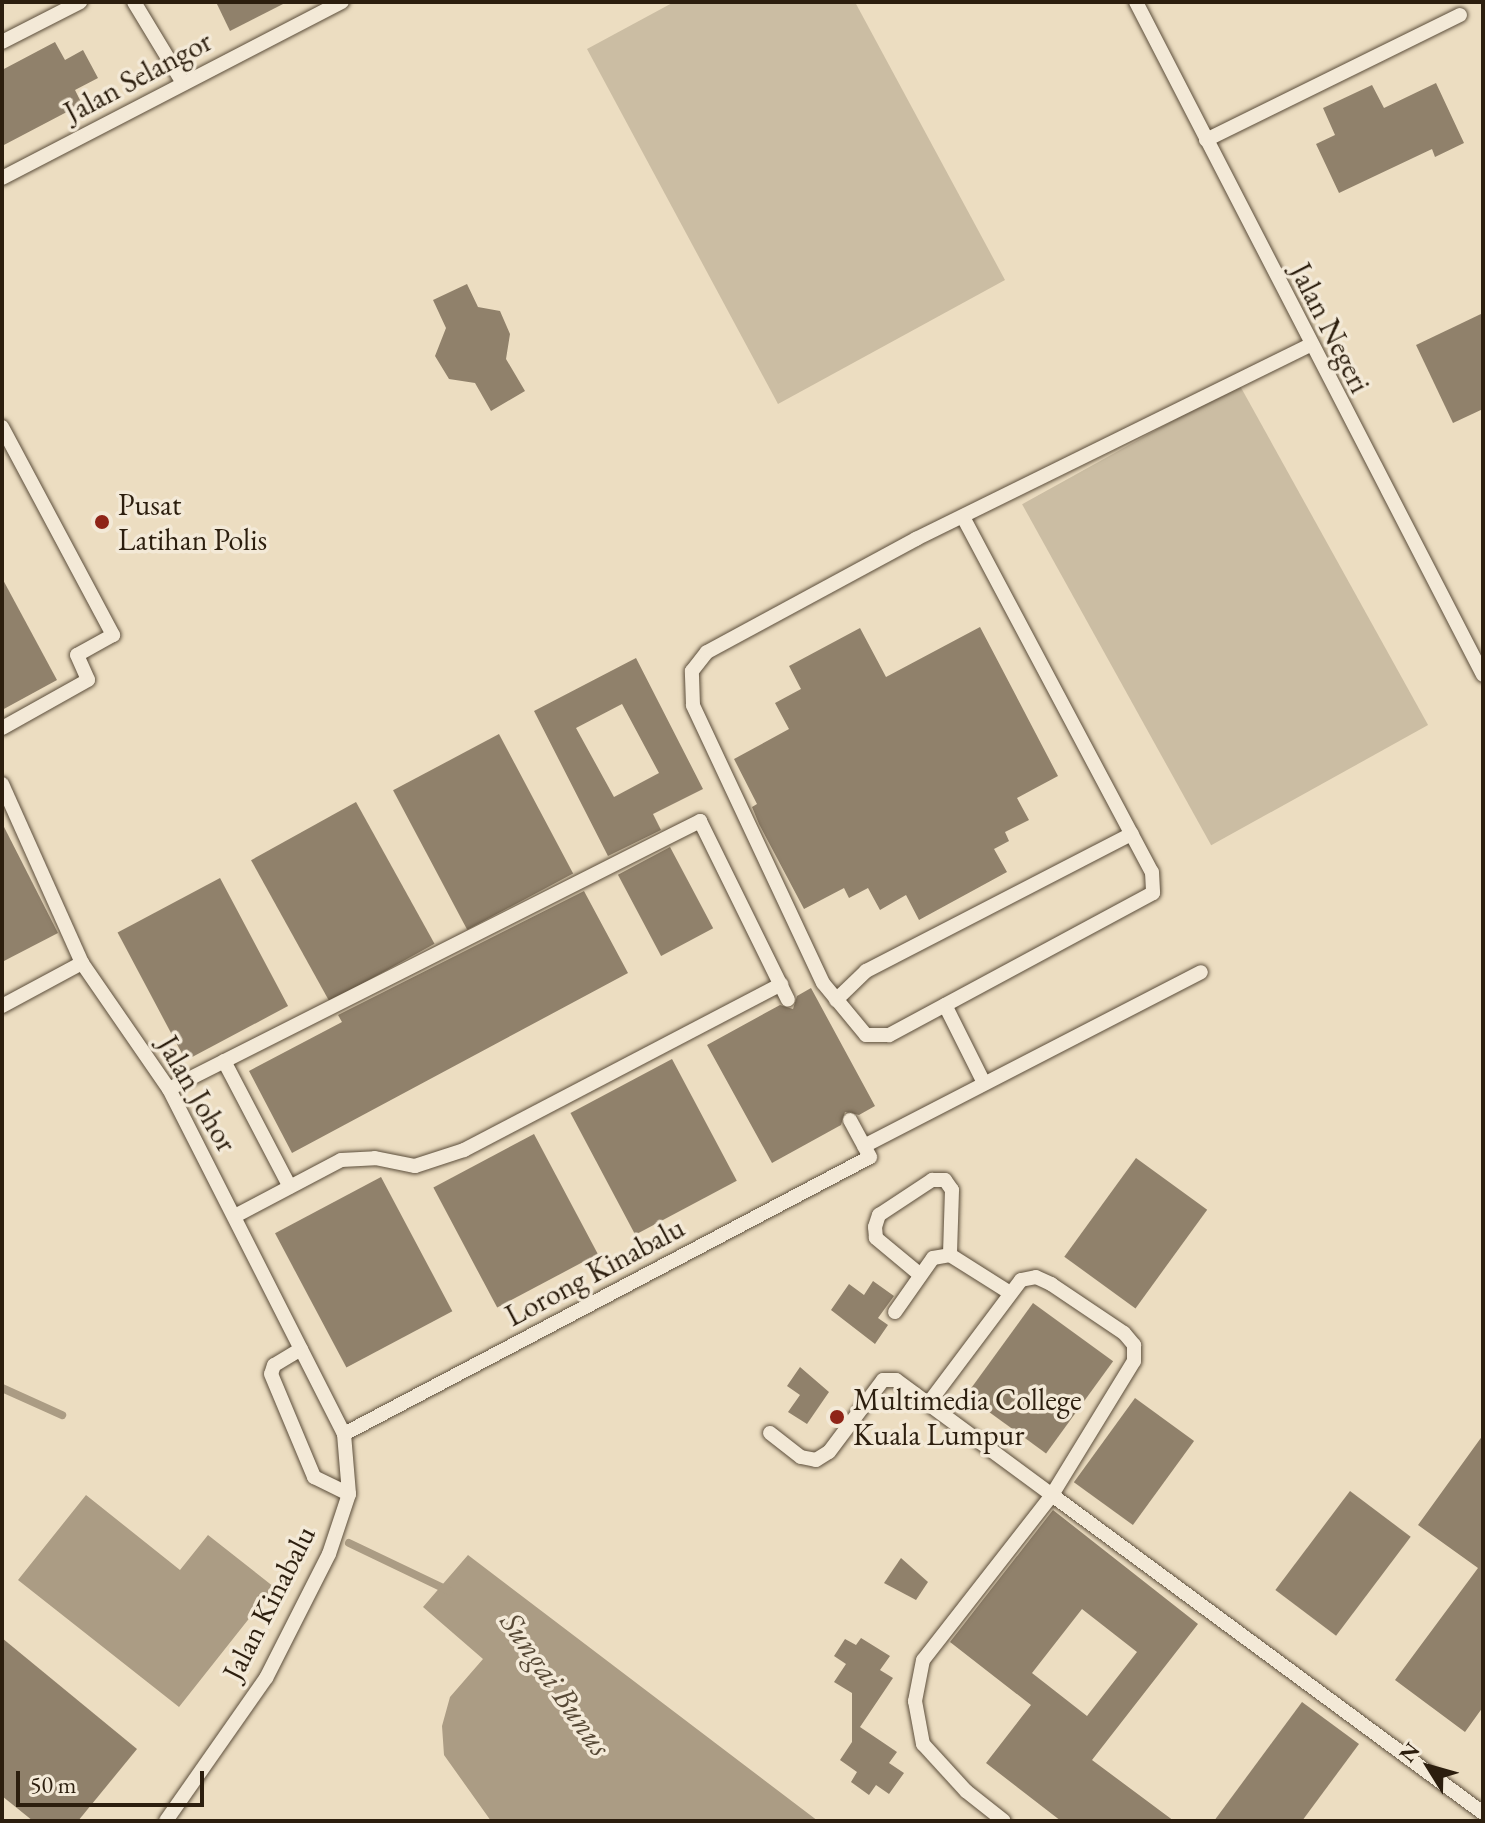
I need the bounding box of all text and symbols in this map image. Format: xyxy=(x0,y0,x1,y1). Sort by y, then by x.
street label: Jalan Selangor xyxy=(58,23,218,131)
street label: Jalan Negeri xyxy=(1282,257,1378,399)
place label: Pusat Latihan Polis xyxy=(118,487,267,558)
marker: Pusat Latihan Polis xyxy=(93,513,111,531)
street label: Jalan Johor xyxy=(149,1030,245,1158)
street label: Lorong Kinabalu xyxy=(499,1210,691,1334)
place label: Multimedia College Kuala Lumpur xyxy=(853,1382,1082,1452)
marker: Multimedia College Kuala Lumpur xyxy=(828,1408,846,1426)
street label: Jalan Kinabalu xyxy=(215,1520,323,1686)
water label: Sungai Bunus xyxy=(492,1604,620,1764)
north arrow xyxy=(1389,1727,1469,1807)
text: N xyxy=(1392,1736,1426,1768)
scale bar xyxy=(20,1755,208,1805)
text: 50 m xyxy=(30,1769,77,1800)

